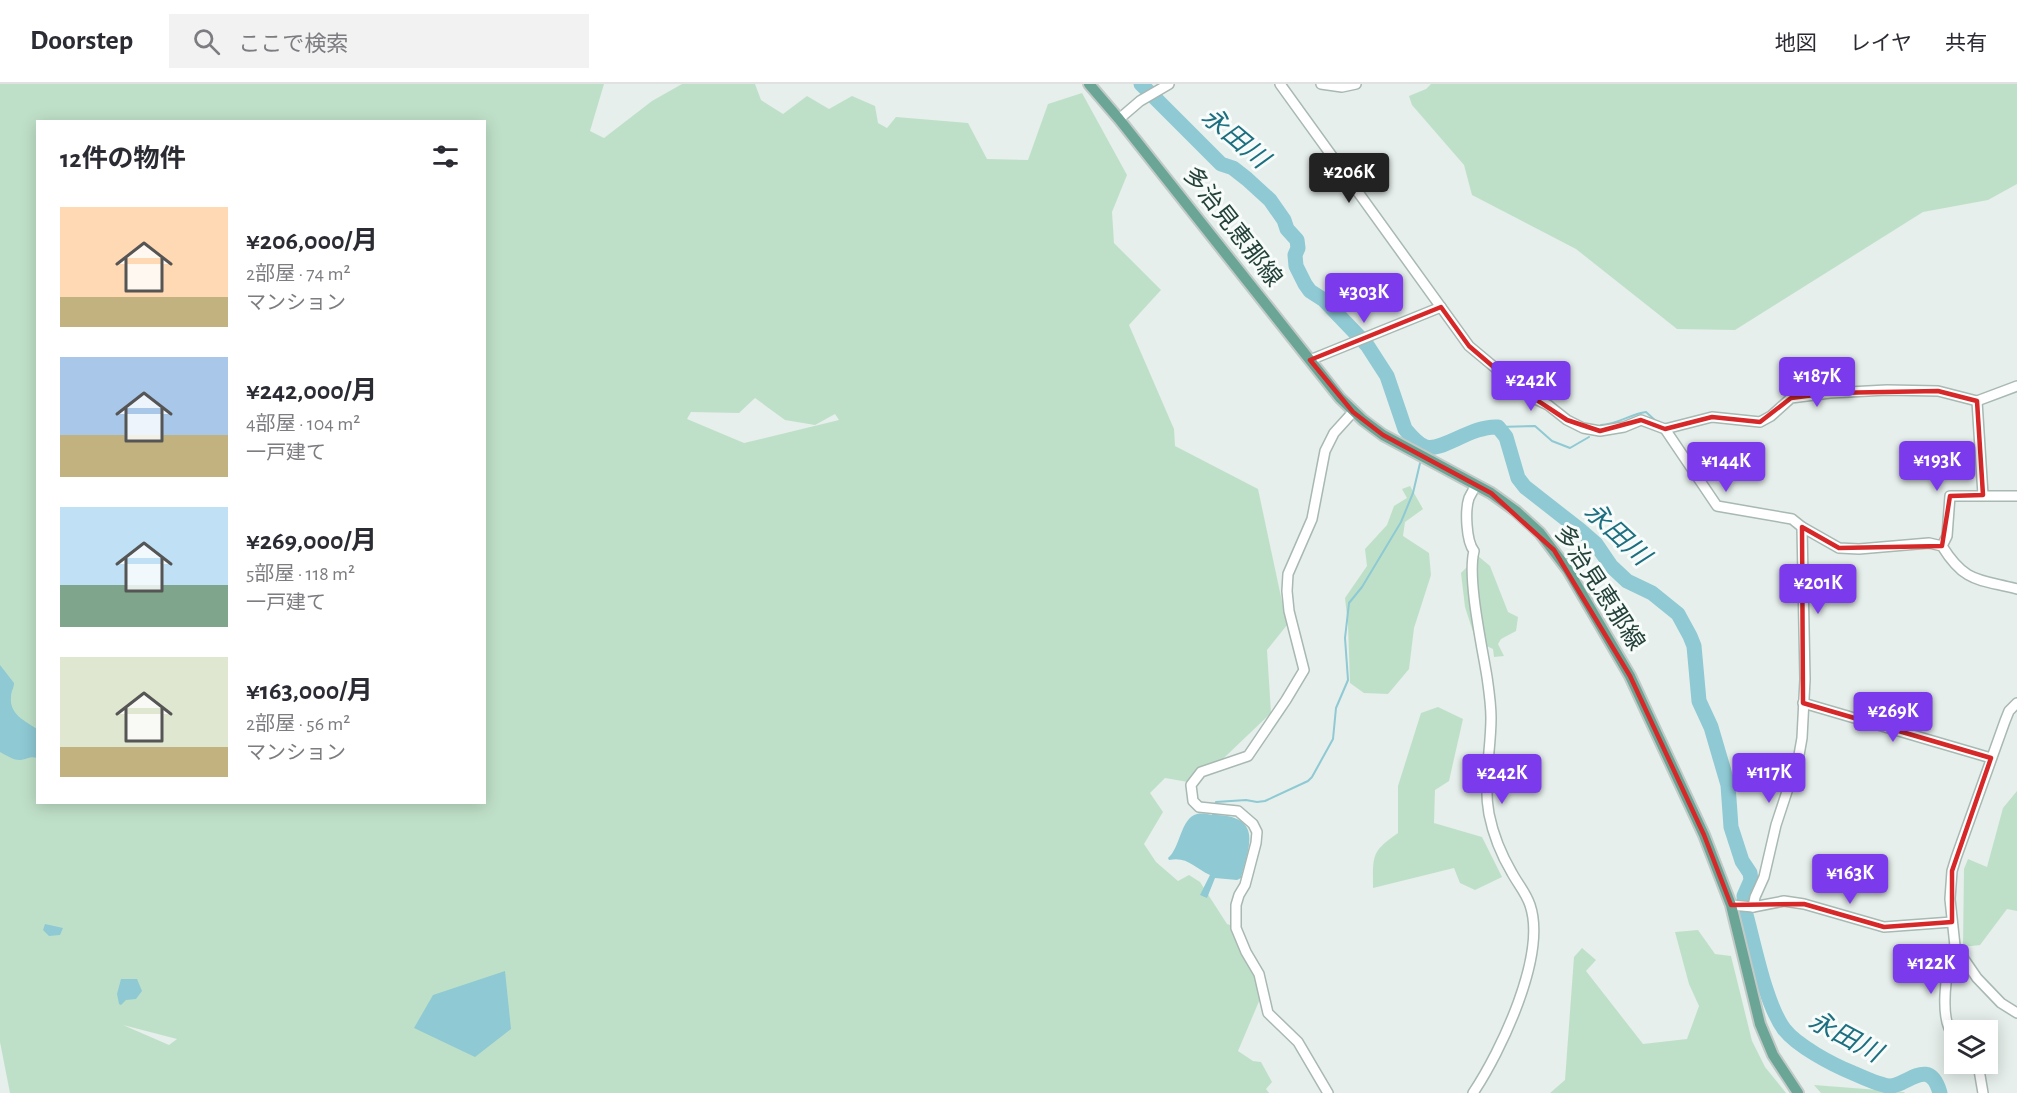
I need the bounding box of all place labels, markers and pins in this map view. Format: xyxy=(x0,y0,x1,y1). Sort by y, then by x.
pin: ¥206K xyxy=(1307,153,1391,204)
pin: ¥303K xyxy=(1322,273,1406,324)
pin: ¥187K xyxy=(1775,357,1859,408)
pin: ¥242K xyxy=(1489,361,1573,412)
pin: ¥193K xyxy=(1895,441,1979,492)
pin: ¥144K xyxy=(1684,442,1768,493)
pin: ¥201K xyxy=(1776,564,1860,615)
pin: ¥269K xyxy=(1851,692,1935,743)
pin: ¥117K xyxy=(1727,753,1811,804)
pin: ¥242K xyxy=(1460,754,1544,805)
pin: ¥163K xyxy=(1808,854,1892,905)
pin: ¥122K xyxy=(1889,944,1973,995)

